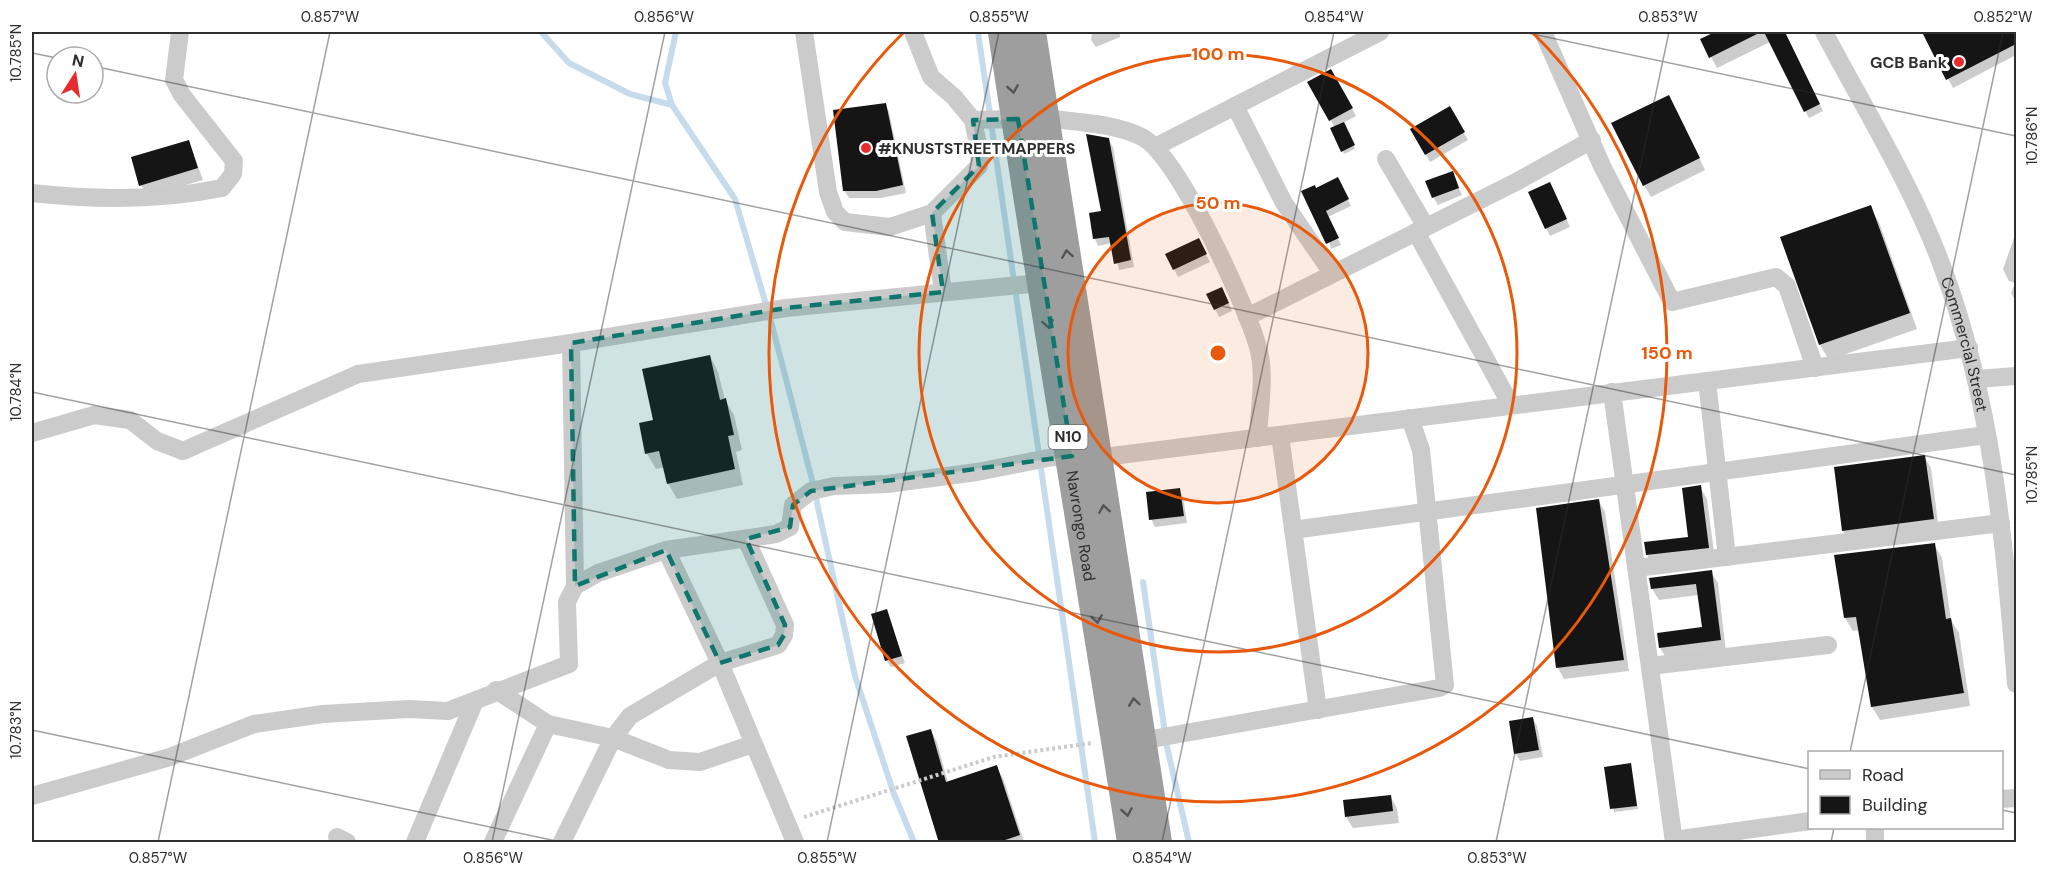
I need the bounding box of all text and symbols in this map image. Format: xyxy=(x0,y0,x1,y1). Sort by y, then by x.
text: 0.857°W xyxy=(301,7,360,27)
text: 0.856°W xyxy=(634,7,694,27)
text: 0.855°W xyxy=(969,7,1029,27)
text: 0.854°W xyxy=(1304,7,1364,27)
text: 0.853°W xyxy=(1638,7,1698,27)
text: 0.852°W xyxy=(1974,7,2033,27)
text: 10.785°N xyxy=(6,24,26,82)
text: 100 m xyxy=(1191,42,1245,66)
north arrow xyxy=(45,45,105,105)
text: N xyxy=(70,49,86,72)
place label: GCB Bank xyxy=(1870,52,1948,73)
marker: GCB Bank xyxy=(1952,55,1966,69)
one-way arrow xyxy=(1006,85,1018,94)
text: 10.786°N xyxy=(2022,107,2042,165)
place label: #KNUSTSTREETMAPPERS xyxy=(878,138,1075,159)
marker: #KNUSTSTREETMAPPERS xyxy=(859,141,873,155)
text: 50 m xyxy=(1195,191,1241,215)
one-way arrow xyxy=(1061,249,1073,259)
street label: Commercial Street xyxy=(1936,274,1993,414)
one-way arrow xyxy=(1041,318,1054,328)
text: 150 m xyxy=(1641,341,1693,365)
centre of rings xyxy=(1208,343,1228,363)
text: 10.784°N xyxy=(6,363,26,421)
road number: N10 xyxy=(1048,425,1088,449)
text: 10.785°N xyxy=(2022,446,2042,504)
street label: Navrongo Road xyxy=(1062,469,1101,583)
one-way arrow xyxy=(1098,504,1111,514)
one-way arrow xyxy=(1091,615,1103,624)
one-way arrow xyxy=(1129,697,1141,706)
text: 10.783°N xyxy=(6,701,26,759)
legend xyxy=(1808,751,2003,829)
text: Road xyxy=(1862,763,1904,787)
text: Building xyxy=(1862,793,1927,817)
one-way arrow xyxy=(1121,808,1133,817)
text: 0.857°W xyxy=(129,848,188,868)
text: 0.856°W xyxy=(463,848,523,868)
text: 0.855°W xyxy=(797,848,857,868)
text: 0.854°W xyxy=(1132,848,1192,868)
text: 0.853°W xyxy=(1467,848,1527,868)

